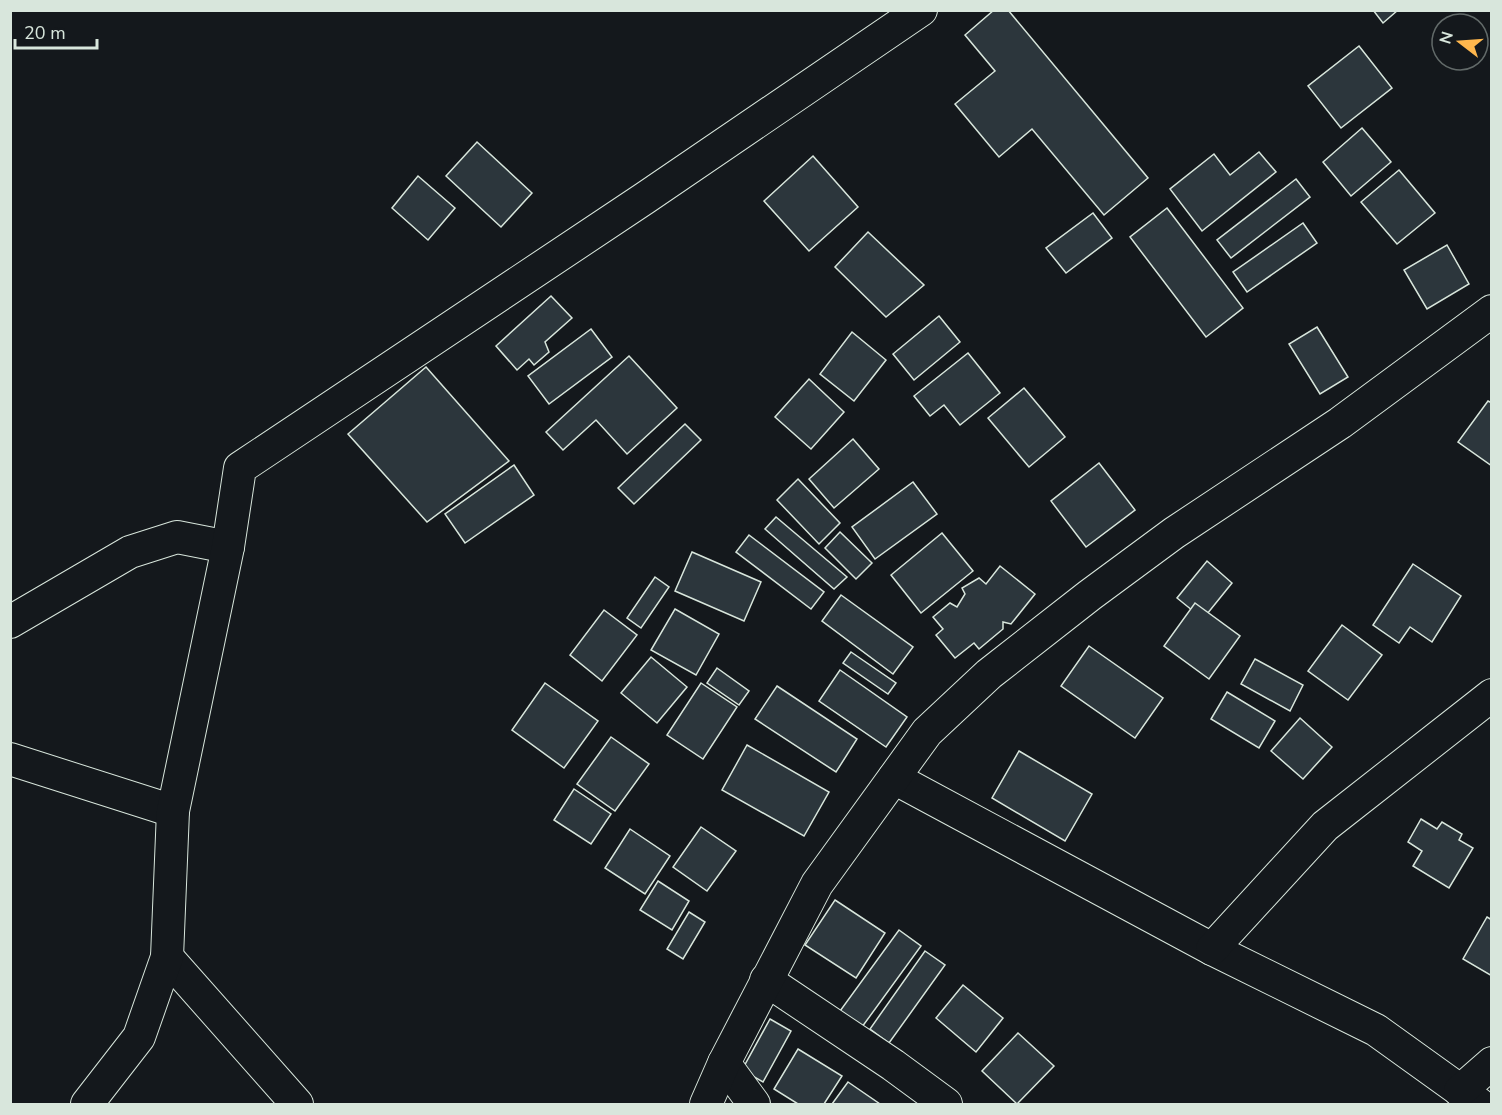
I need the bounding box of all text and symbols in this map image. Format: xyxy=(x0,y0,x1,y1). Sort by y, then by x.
scale bar xyxy=(15,12,98,50)
north arrow xyxy=(1430,12,1490,72)
text: 20 m xyxy=(24,21,66,45)
text: N xyxy=(1434,29,1459,47)

